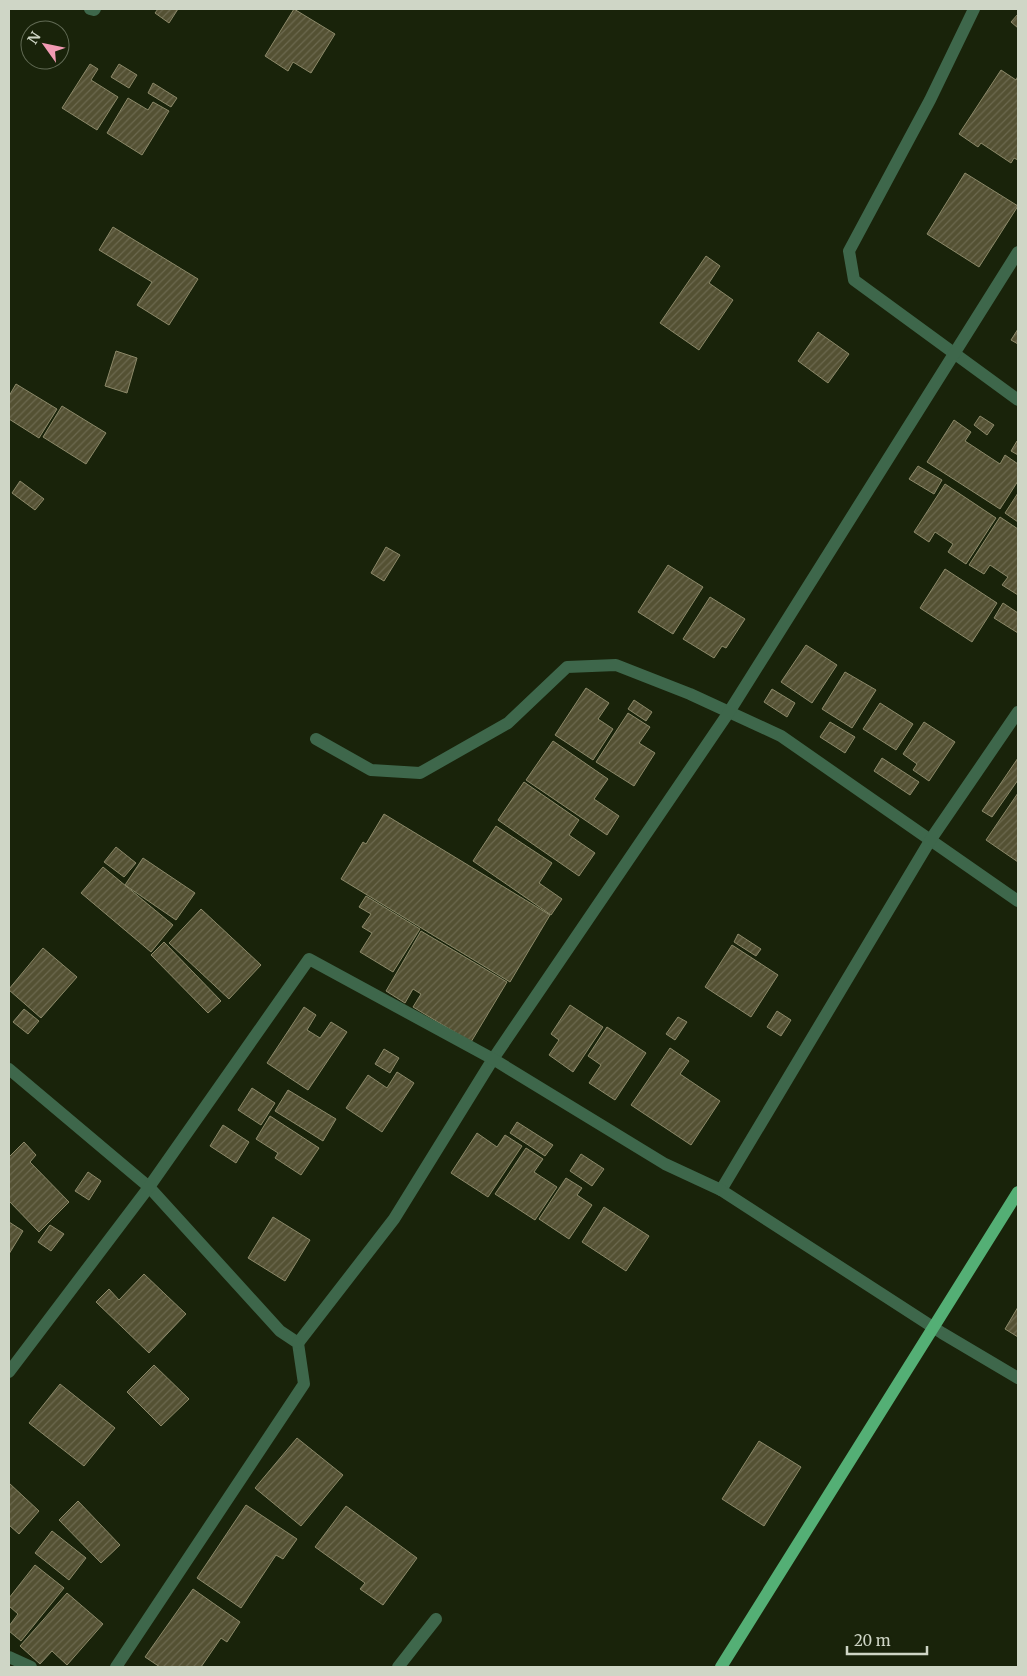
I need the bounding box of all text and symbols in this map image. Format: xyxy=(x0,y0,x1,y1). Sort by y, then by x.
north arrow xyxy=(20,20,70,70)
text: N xyxy=(24,28,45,47)
scale bar xyxy=(847,1624,927,1656)
text: 20 m xyxy=(854,1631,891,1650)

